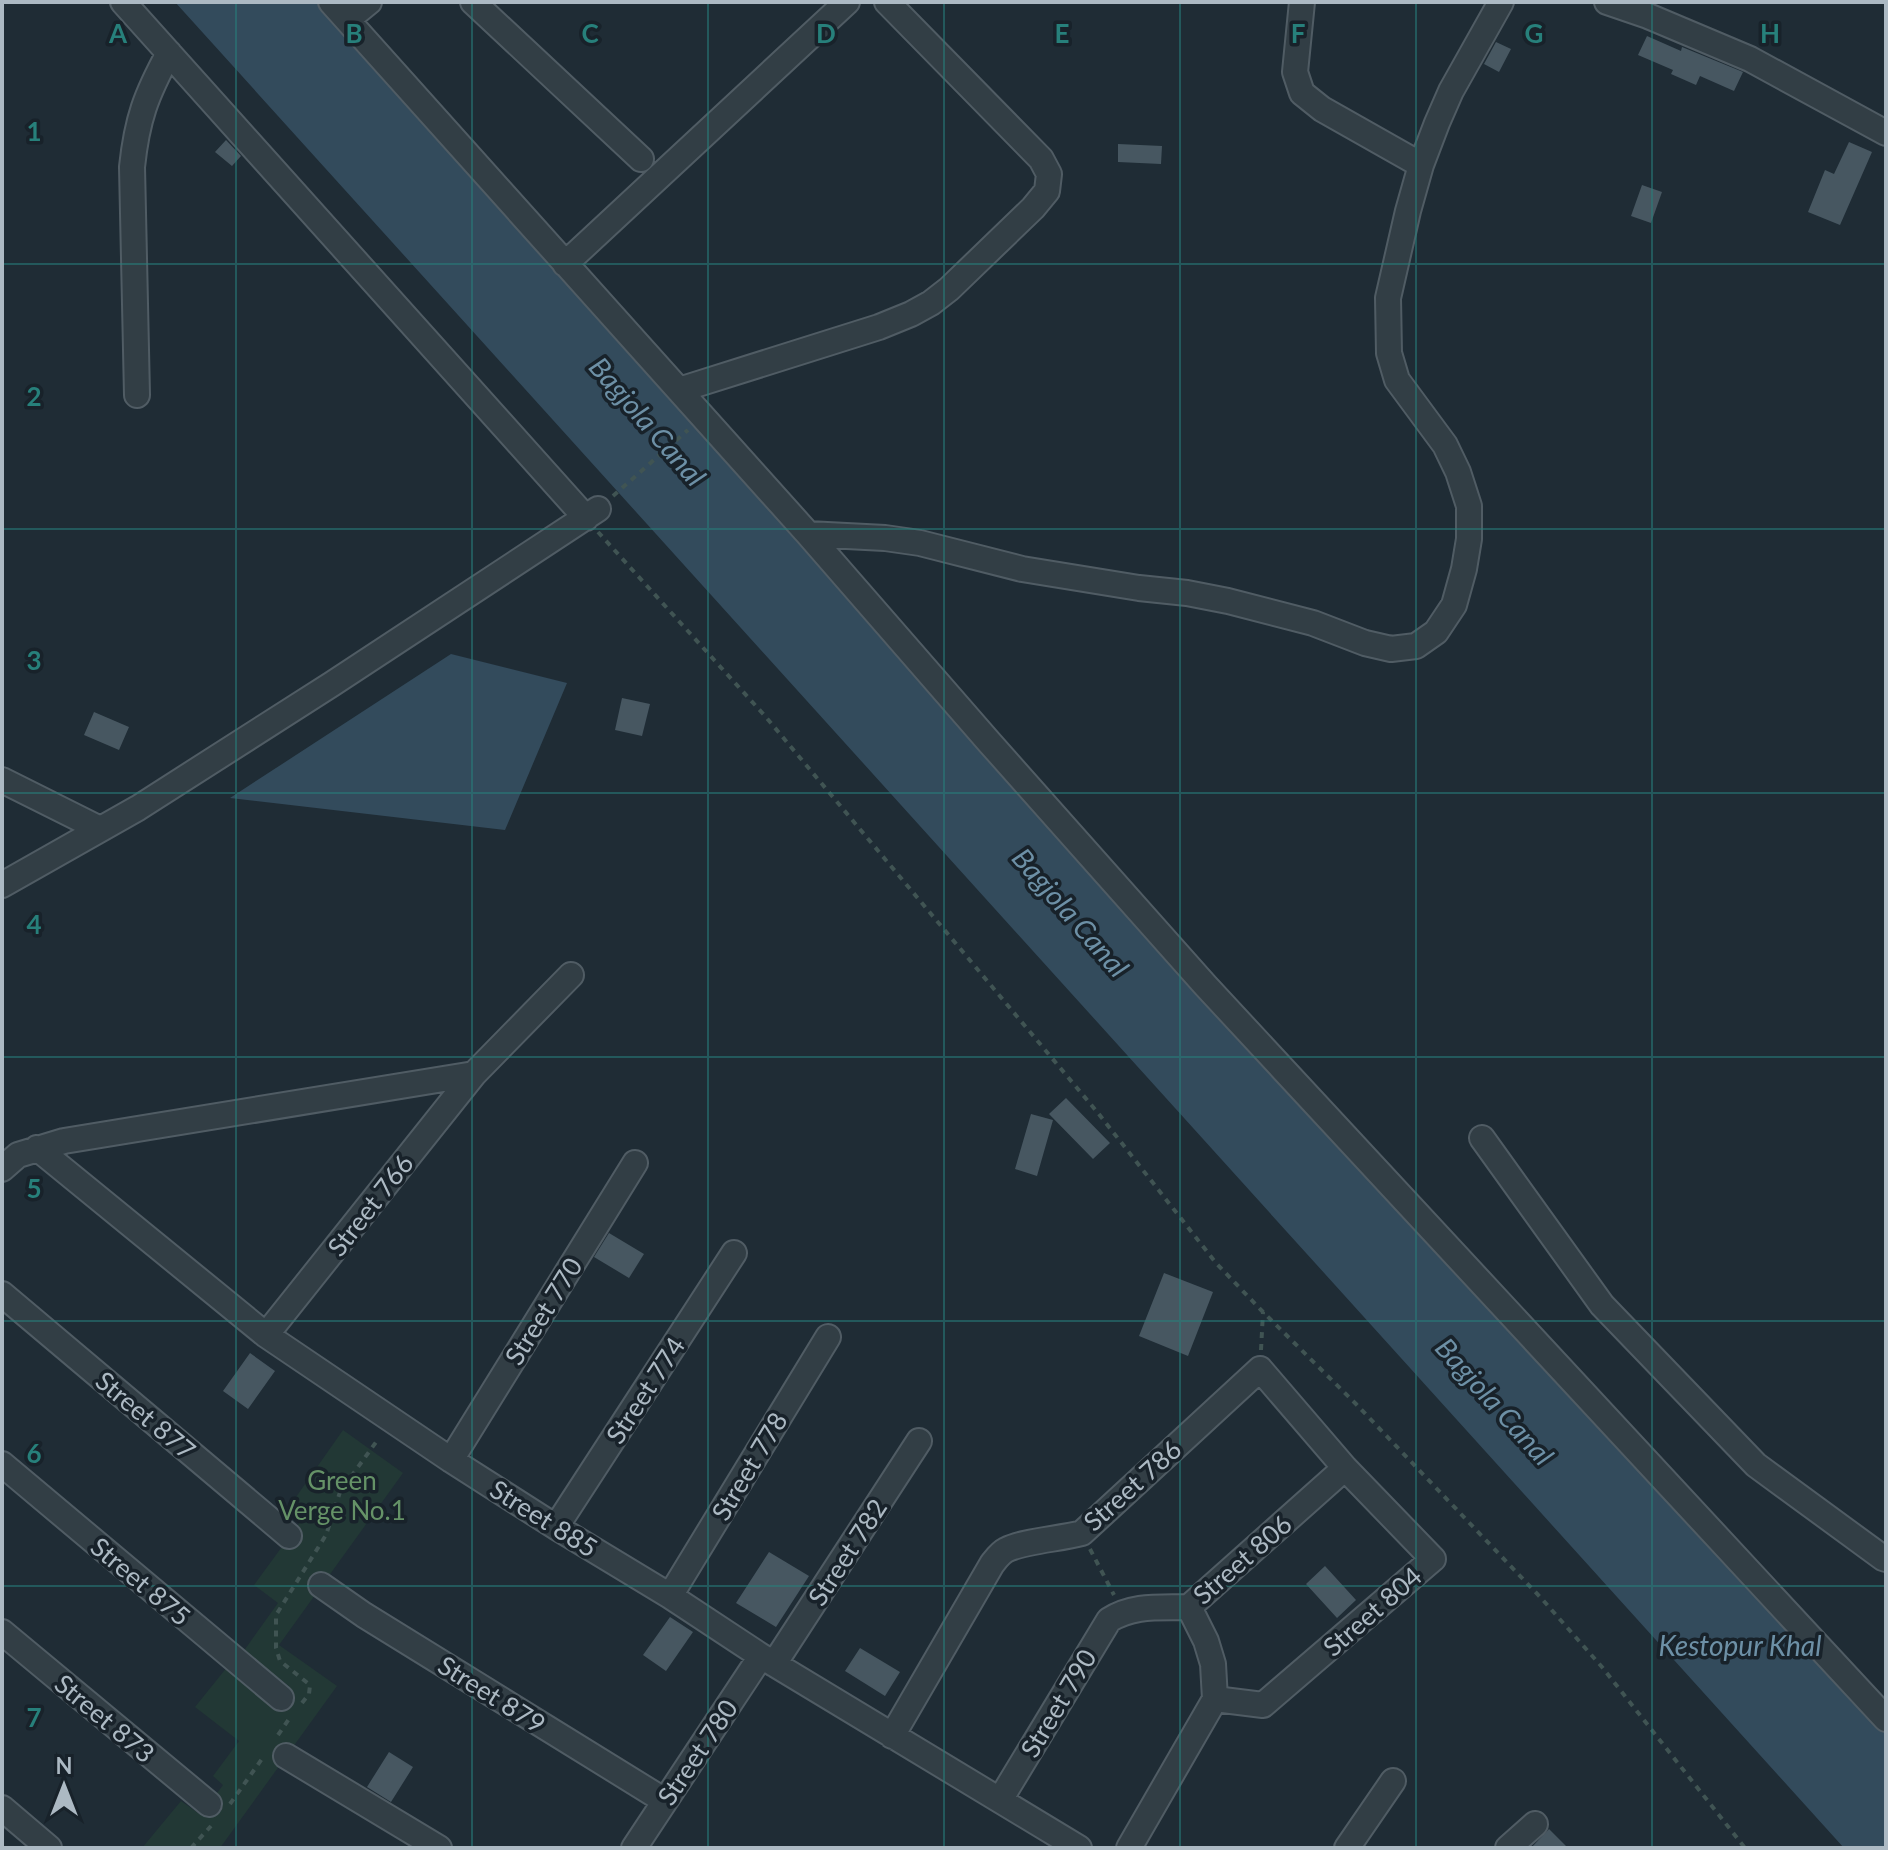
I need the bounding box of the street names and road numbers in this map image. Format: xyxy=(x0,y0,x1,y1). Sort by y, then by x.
street label: Street 766 xyxy=(320,1148,420,1262)
street label: Street 770 xyxy=(498,1251,588,1371)
street label: Street 774 xyxy=(599,1331,691,1449)
street label: Street 877 xyxy=(90,1364,202,1466)
street label: Street 778 xyxy=(704,1406,794,1526)
street label: Street 786 xyxy=(1077,1433,1187,1537)
street label: Street 885 xyxy=(484,1473,604,1563)
street label: Street 782 xyxy=(801,1493,893,1611)
street label: Street 806 xyxy=(1186,1507,1298,1611)
street label: Street 875 xyxy=(85,1530,197,1632)
street label: Street 804 xyxy=(1316,1559,1428,1663)
street label: Street 790 xyxy=(1013,1643,1103,1763)
street label: Street 879 xyxy=(432,1649,552,1739)
street label: Street 873 xyxy=(49,1667,161,1769)
street label: Street 780 xyxy=(650,1693,744,1811)

